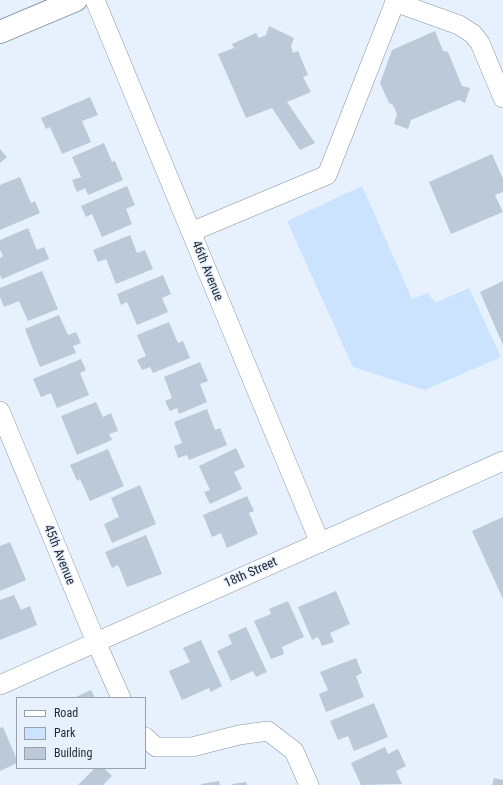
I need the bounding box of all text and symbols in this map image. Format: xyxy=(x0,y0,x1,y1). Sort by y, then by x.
street label: 46th Avenue xyxy=(188,239,226,303)
street label: 45th Avenue xyxy=(40,523,78,587)
street label: 18th Street xyxy=(222,554,280,592)
legend xyxy=(16,697,146,769)
text: Road xyxy=(54,706,78,720)
text: Park xyxy=(54,726,75,740)
text: Building xyxy=(54,746,92,760)

